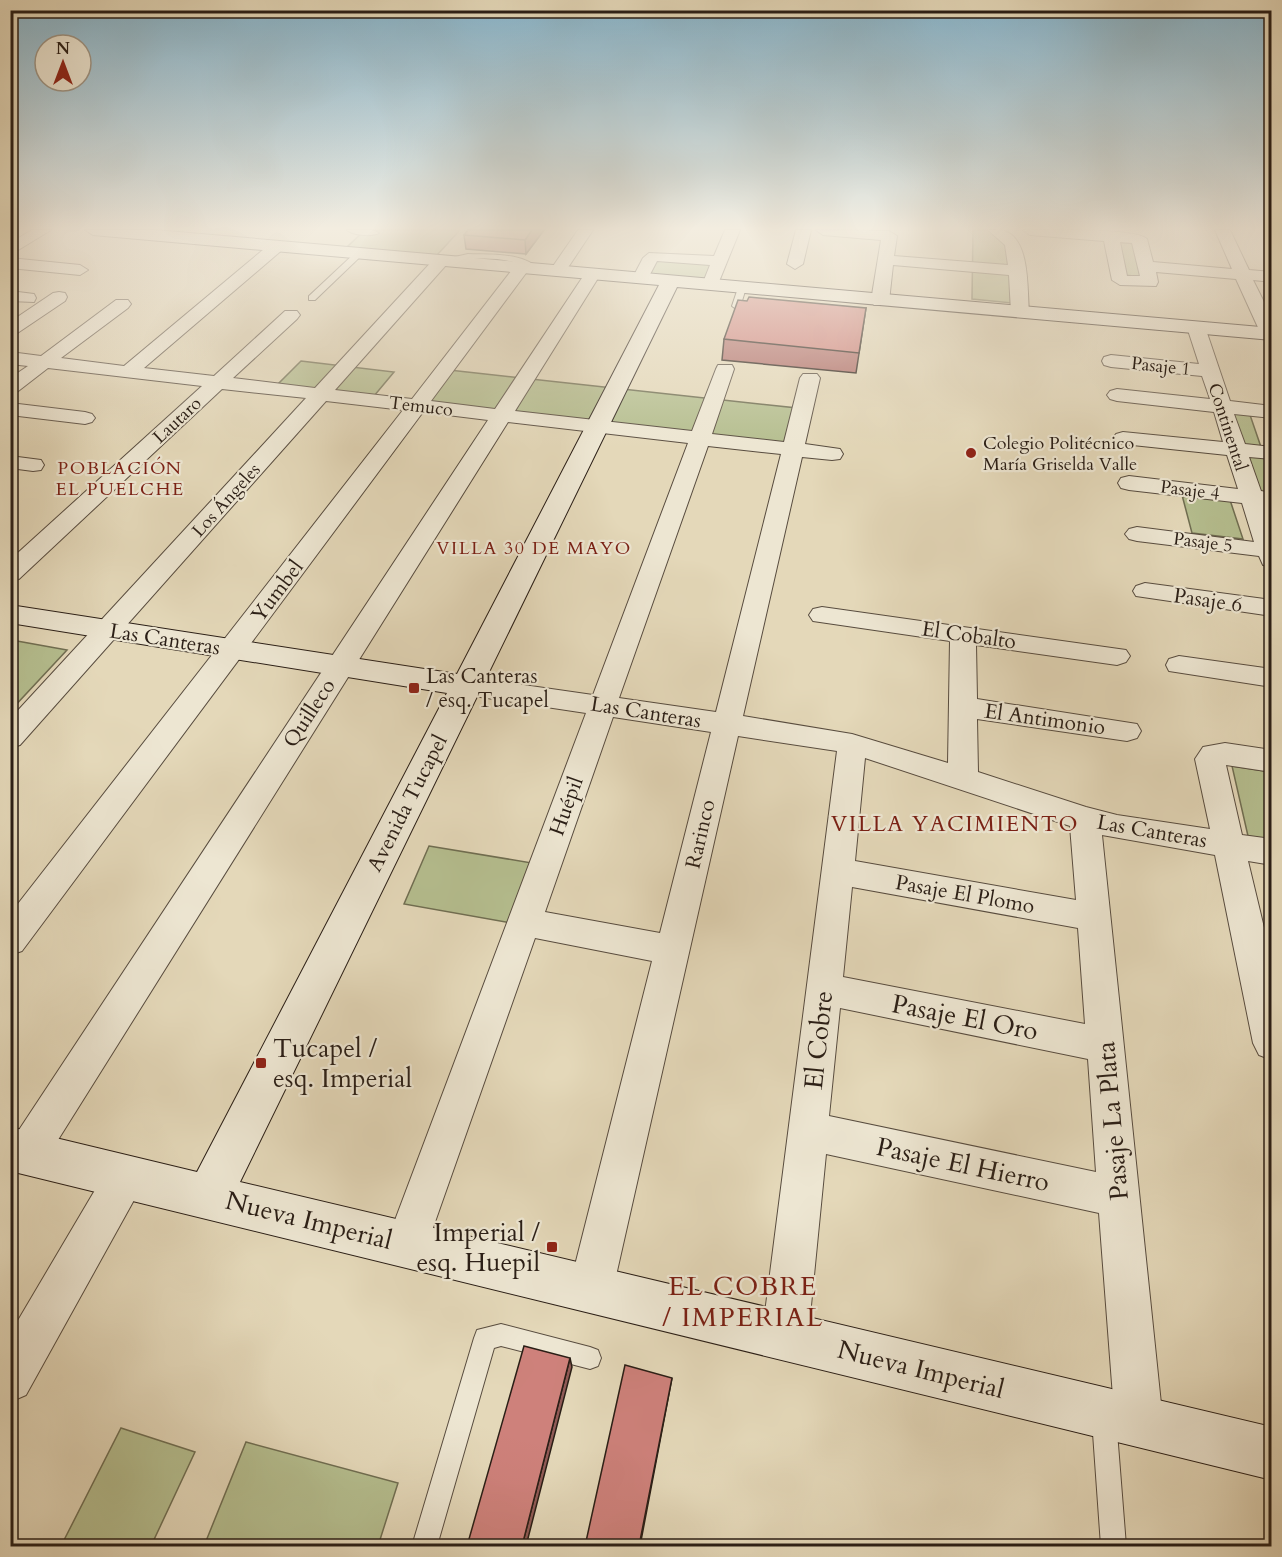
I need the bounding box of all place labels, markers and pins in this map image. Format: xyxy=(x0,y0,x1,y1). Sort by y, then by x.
place label: Colegio Politécnico María Griselda Valle xyxy=(983,431,1137,477)
marker: Colegio Politécnico María Griselda Valle xyxy=(964,446,978,460)
place label: Las Canteras / esq. Tucapel xyxy=(426,662,549,715)
marker: Las Canteras / esq. Tucapel xyxy=(407,681,421,695)
place label: Tucapel / esq. Imperial xyxy=(273,1031,413,1096)
marker: Tucapel / esq. Imperial xyxy=(254,1056,268,1070)
place label: Imperial / esq. Huepil xyxy=(416,1215,541,1280)
marker: Imperial / esq. Huepil xyxy=(545,1240,559,1254)

